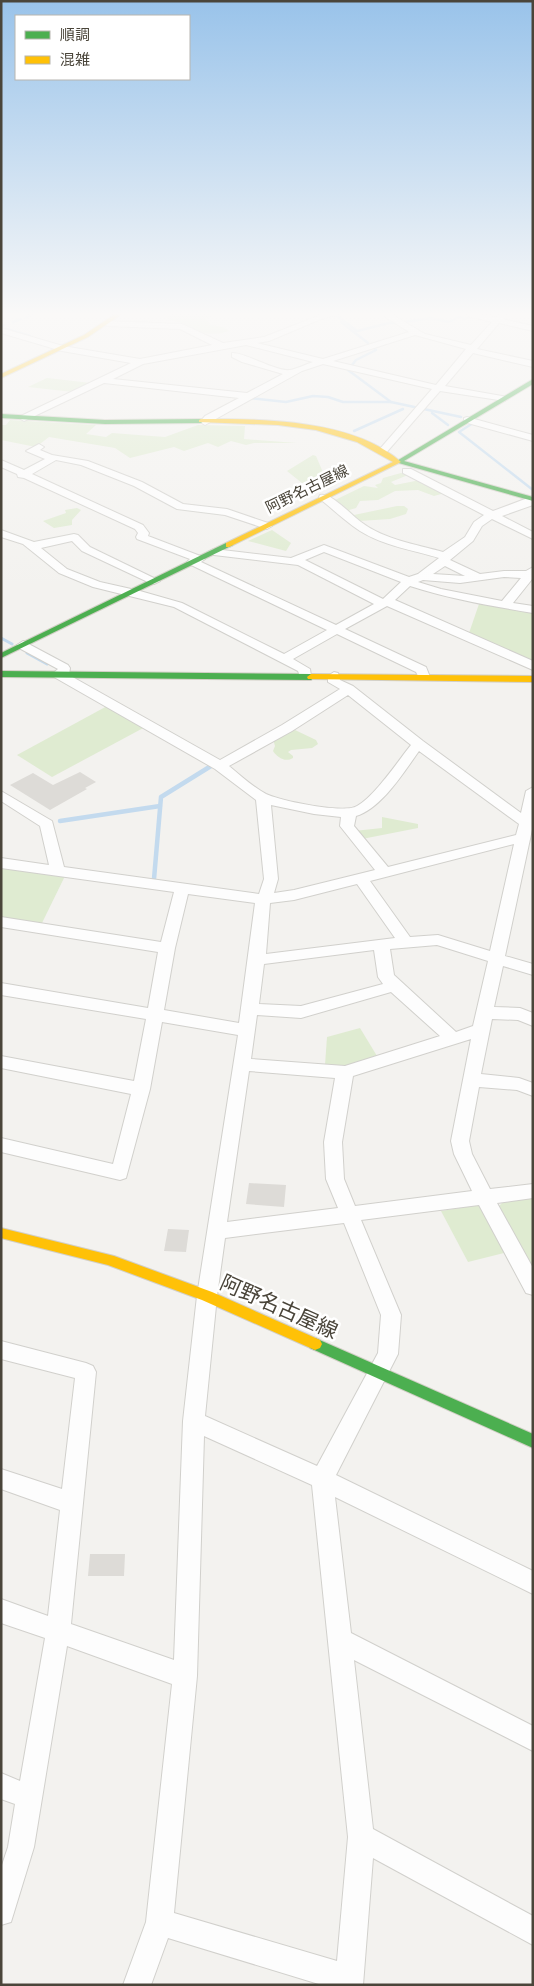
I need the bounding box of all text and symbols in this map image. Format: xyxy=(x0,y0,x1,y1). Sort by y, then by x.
legend xyxy=(15,15,190,80)
text: 順調 xyxy=(60,26,90,44)
text: 混雑 xyxy=(60,51,90,69)
street label: 阿野名古屋線 xyxy=(263,461,351,517)
street label: 阿野名古屋線 xyxy=(216,1269,342,1345)

